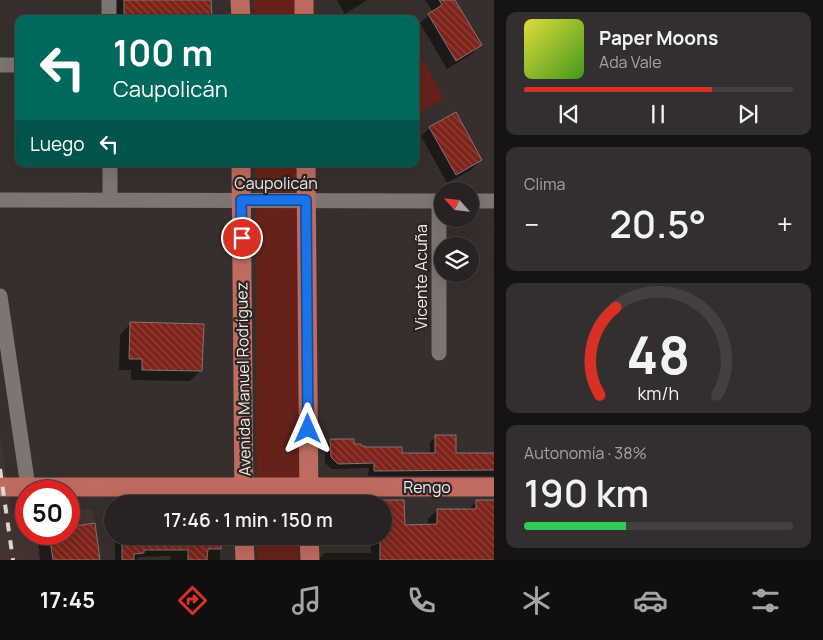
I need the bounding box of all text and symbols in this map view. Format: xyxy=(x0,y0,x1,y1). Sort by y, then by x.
text: Paper Moons xyxy=(599,25,718,51)
text: 100 m xyxy=(113,29,213,77)
icon: left xyxy=(30,35,95,100)
text: Ada Vale xyxy=(599,51,662,73)
text: Caupolicán xyxy=(113,74,228,104)
icon: previous xyxy=(555,100,583,128)
icon: pause xyxy=(644,100,672,128)
icon: next xyxy=(734,100,762,128)
icon: left xyxy=(95,130,123,158)
text: Luego xyxy=(30,131,85,157)
street label: Caupolicán xyxy=(234,172,318,194)
text: Clima xyxy=(524,173,565,195)
north arrow xyxy=(434,182,479,228)
map controls xyxy=(434,182,479,282)
text: 20.5° xyxy=(610,197,706,249)
text: − xyxy=(524,205,539,243)
text: + xyxy=(777,205,793,243)
pin xyxy=(221,217,263,259)
icon: arrive xyxy=(228,224,256,252)
street label: Vicente Acuña xyxy=(410,224,432,330)
button: layers xyxy=(434,237,479,282)
street label: Avenida Manuel Rodríguez xyxy=(230,282,256,476)
text: 48 xyxy=(627,319,690,390)
text: km/h xyxy=(638,381,679,405)
position arrow xyxy=(281,402,333,454)
text: Autonomía · 38% xyxy=(524,442,647,464)
text: 190 km xyxy=(524,466,649,518)
street label: Rengo xyxy=(403,476,451,498)
speed limit sign: 50 xyxy=(15,480,80,545)
text: 17:46 · 1 min · 150 m xyxy=(163,507,333,533)
icon: directions xyxy=(175,583,210,618)
icon: music xyxy=(289,583,324,618)
icon: phone xyxy=(404,583,439,618)
icon: climate xyxy=(519,583,554,618)
icon: car xyxy=(633,583,668,618)
icon: filters xyxy=(748,583,783,618)
text: 17:45 xyxy=(40,585,95,615)

